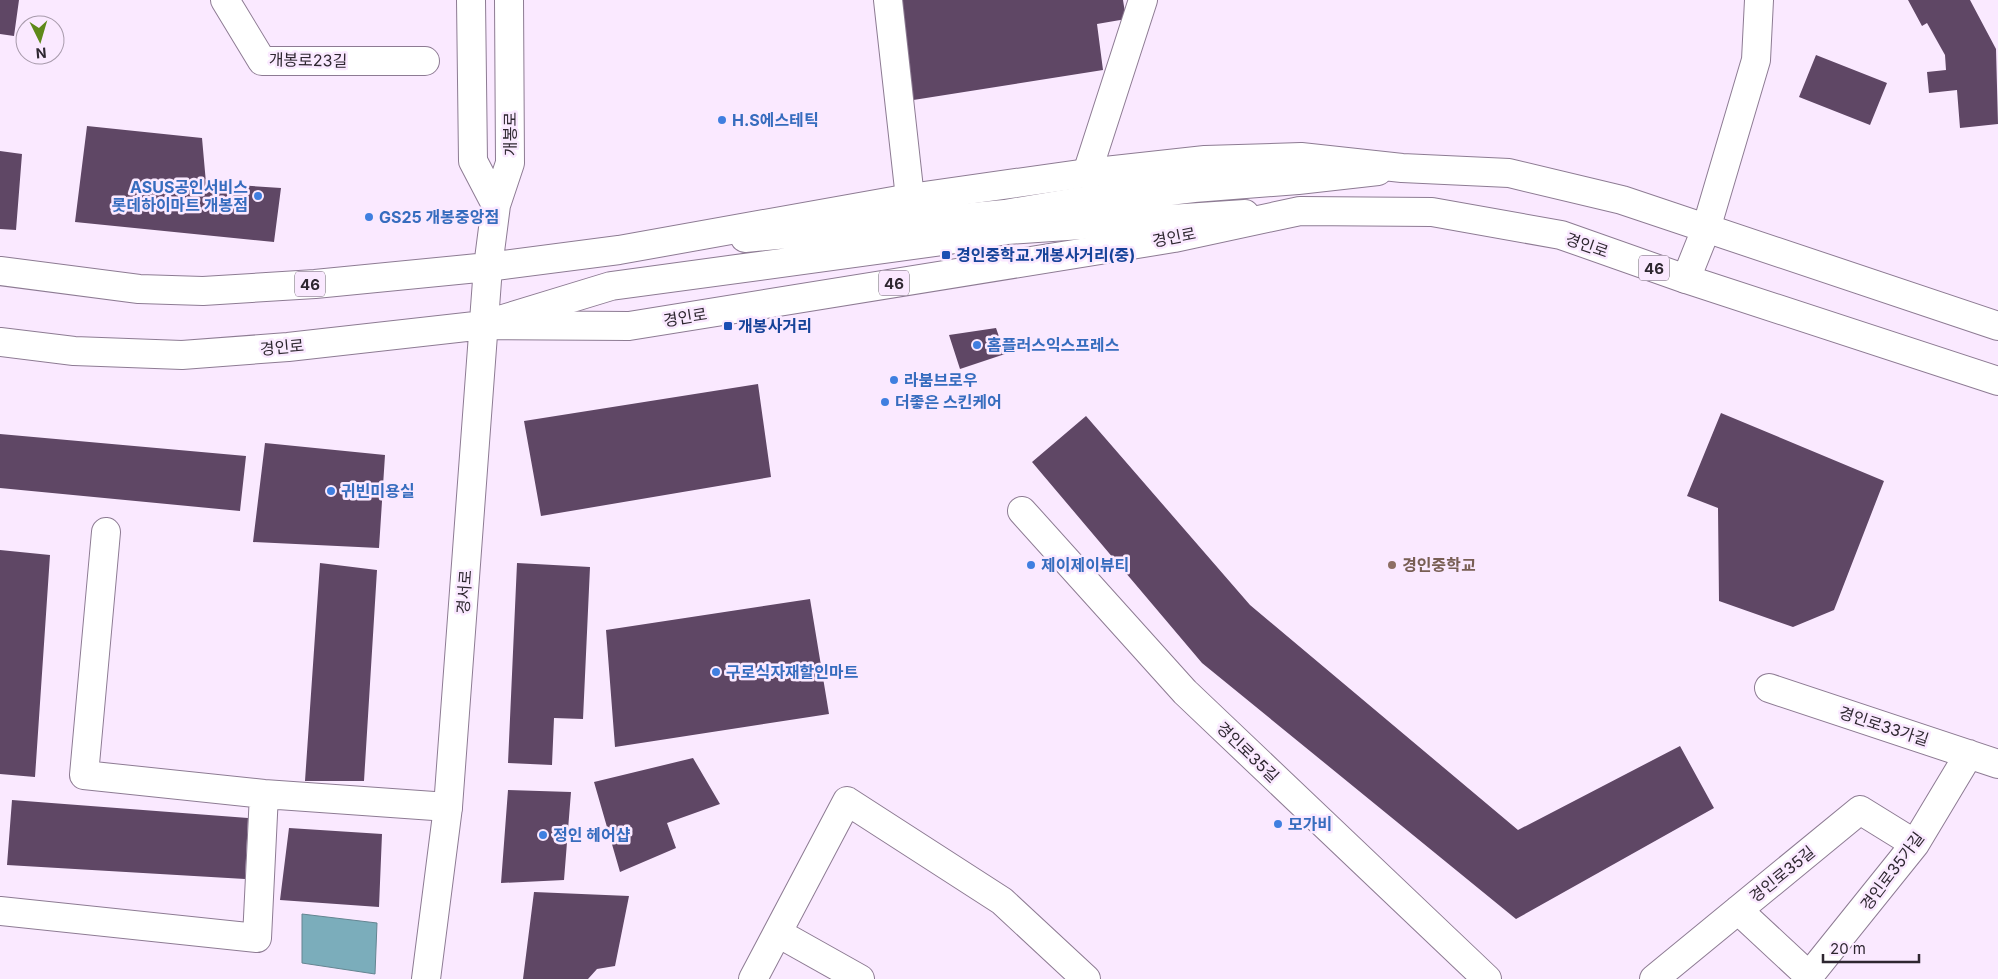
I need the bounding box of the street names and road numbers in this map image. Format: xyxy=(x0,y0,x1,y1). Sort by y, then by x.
street label: 개봉로23길 xyxy=(269,49,347,71)
street label: 개봉로 xyxy=(500,112,520,156)
street label: 경인로 xyxy=(1150,223,1198,251)
street label: 경인로 xyxy=(1563,228,1611,262)
road number: 46 xyxy=(1639,256,1669,280)
road number: 46 xyxy=(879,270,909,296)
road number: 46 xyxy=(295,272,325,296)
street label: 경인로 xyxy=(662,304,709,330)
street label: 경인로 xyxy=(259,335,305,359)
street label: 경서로 xyxy=(452,569,476,615)
street label: 경인로33가길 xyxy=(1837,702,1931,750)
street label: 경인로35길 xyxy=(1213,718,1283,786)
street label: 경인로35가길 xyxy=(1856,828,1928,914)
street label: 경인로35길 xyxy=(1745,842,1819,906)

